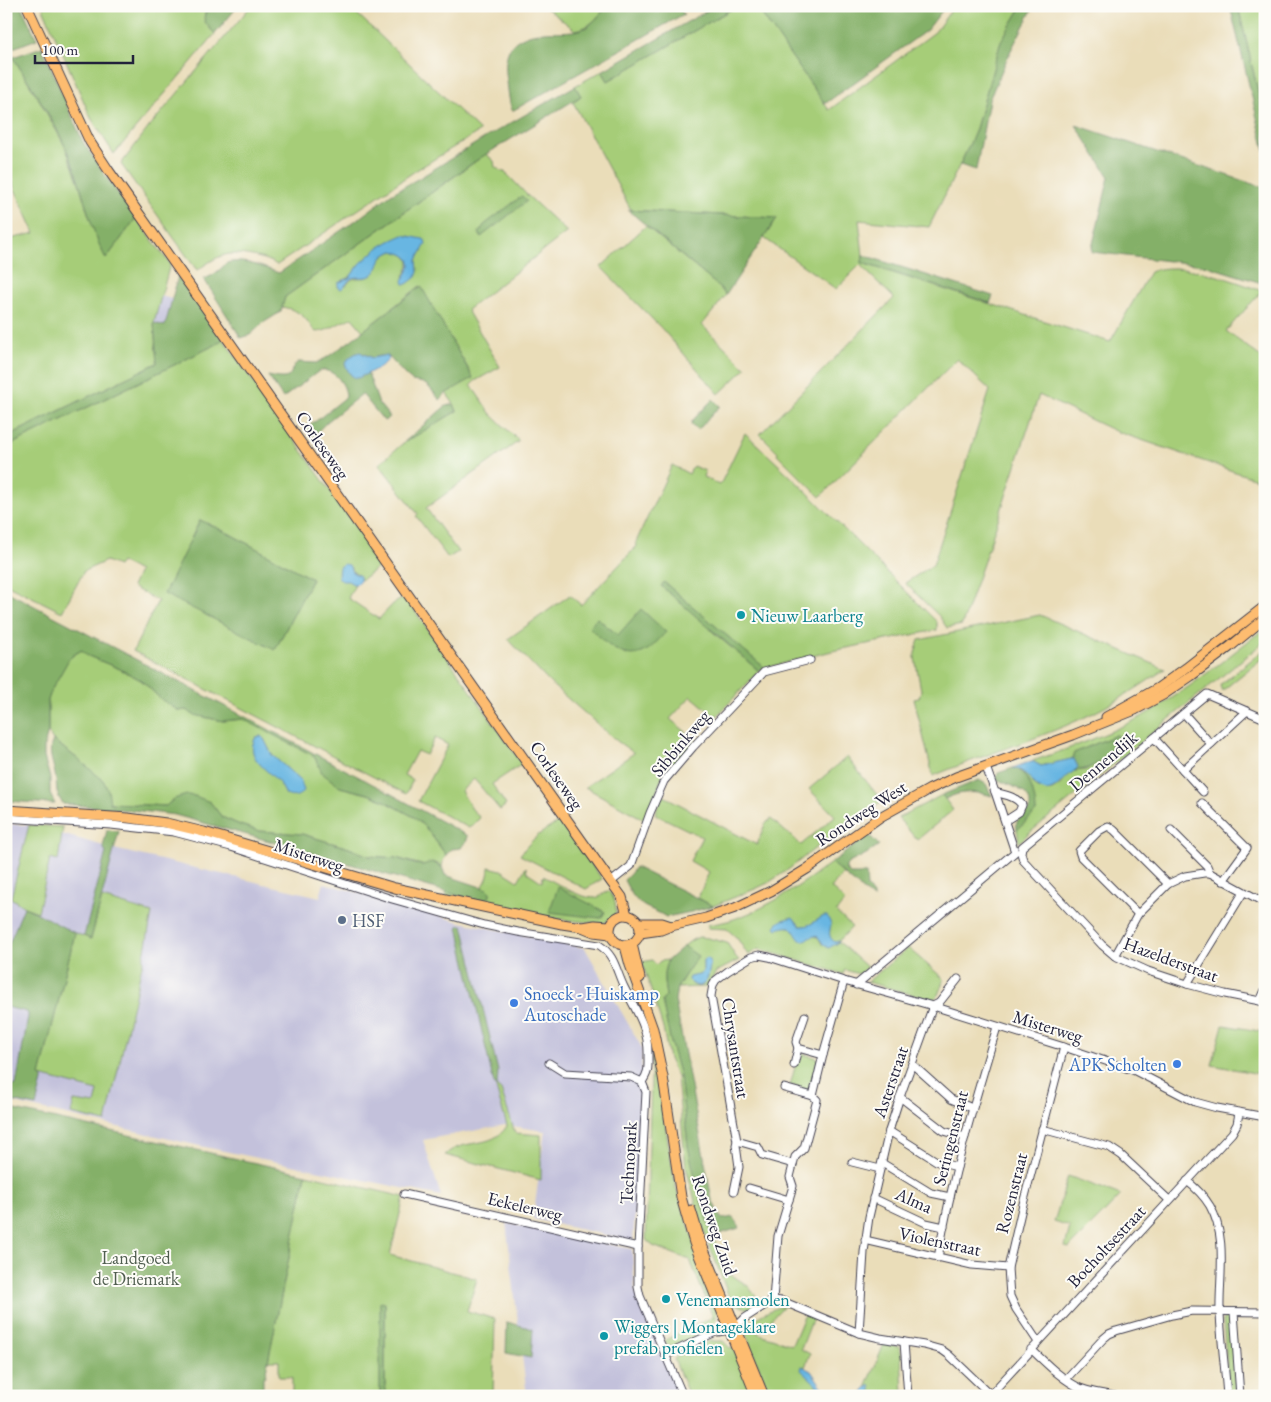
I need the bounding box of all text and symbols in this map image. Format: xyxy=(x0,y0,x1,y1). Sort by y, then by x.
scale bar xyxy=(35,32,132,64)
text: 100 m xyxy=(42,40,79,59)
street label: Corleseweg xyxy=(291,406,355,484)
place label: Nieuw Laarberg xyxy=(751,604,863,627)
marker: Nieuw Laarberg xyxy=(735,609,747,621)
street label: Sibbinkweg xyxy=(645,705,715,781)
street label: Dennendijk xyxy=(1064,725,1142,796)
street label: Corleseweg xyxy=(525,736,589,814)
street label: Rondweg West xyxy=(811,775,911,851)
street label: Misterweg xyxy=(271,833,347,877)
place label: HSF xyxy=(352,909,384,932)
marker: HSF xyxy=(336,914,348,926)
street label: Hazelderstraat xyxy=(1120,931,1222,987)
place label: Snoeck - Huiskamp Autoschade xyxy=(523,982,659,1026)
street label: Chrysantstraat xyxy=(717,996,755,1100)
marker: Snoeck - Huiskamp Autoschade xyxy=(508,997,520,1009)
street label: Misterweg xyxy=(1010,1004,1086,1048)
street label: Asterstraat xyxy=(867,1043,913,1122)
place label: APK Scholten xyxy=(1068,1053,1167,1076)
marker: APK Scholten xyxy=(1171,1058,1183,1070)
street label: Seringenstraat xyxy=(927,1088,973,1188)
street label: Technopark xyxy=(614,1121,642,1205)
street label: Rozenstraat xyxy=(990,1150,1032,1236)
street label: Rondweg Zuid xyxy=(687,1172,743,1279)
street label: Alma xyxy=(891,1181,937,1219)
street label: Eekelerweg xyxy=(485,1186,565,1226)
street label: Bocholtsestraat xyxy=(1062,1200,1150,1292)
street label: Violenstraat xyxy=(897,1221,983,1261)
park label: Landgoed de Driemark xyxy=(93,1246,180,1290)
place label: Venemansmolen xyxy=(676,1288,790,1311)
marker: Venemansmolen xyxy=(660,1293,672,1305)
place label: Wiggers | Montageklare prefab profielen xyxy=(614,1315,776,1359)
marker: Wiggers | Montageklare prefab profielen xyxy=(598,1330,610,1342)

